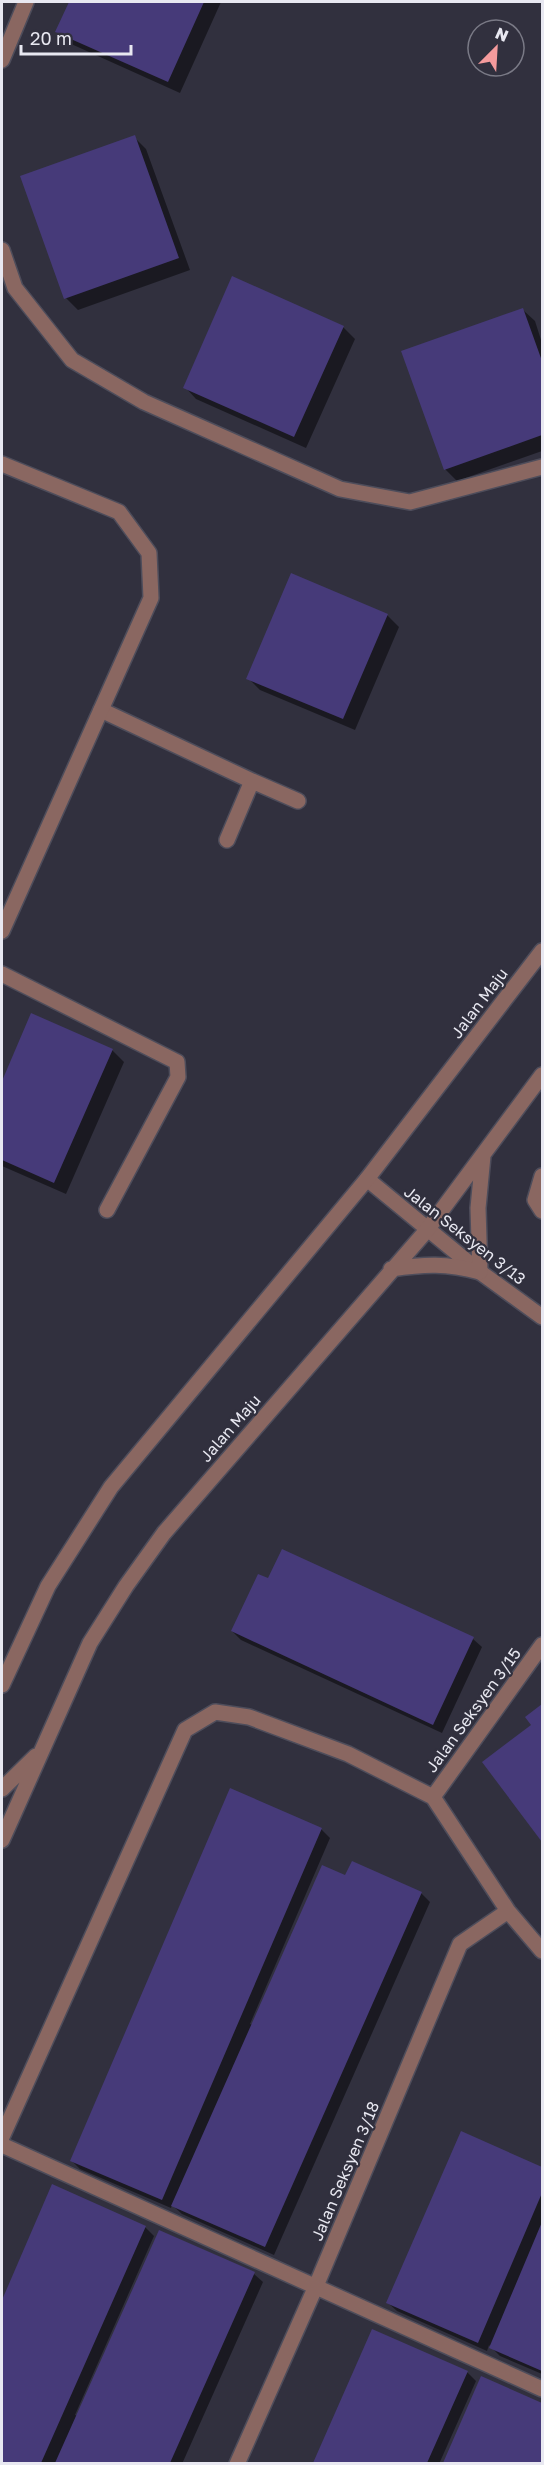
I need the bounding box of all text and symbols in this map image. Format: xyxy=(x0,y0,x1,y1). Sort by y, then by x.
scale bar xyxy=(21,18,130,56)
north arrow xyxy=(466,18,526,78)
text: N xyxy=(492,23,512,46)
text: 20 m xyxy=(30,27,72,49)
street label: Jalan Maju xyxy=(446,964,512,1042)
street label: Jalan Seksyen 3/13 xyxy=(400,1181,530,1289)
street label: Jalan Maju xyxy=(195,1390,265,1466)
street label: Jalan Seksyen 3/15 xyxy=(421,1644,525,1776)
street label: Jalan Seksyen 3/18 xyxy=(307,2098,383,2244)

